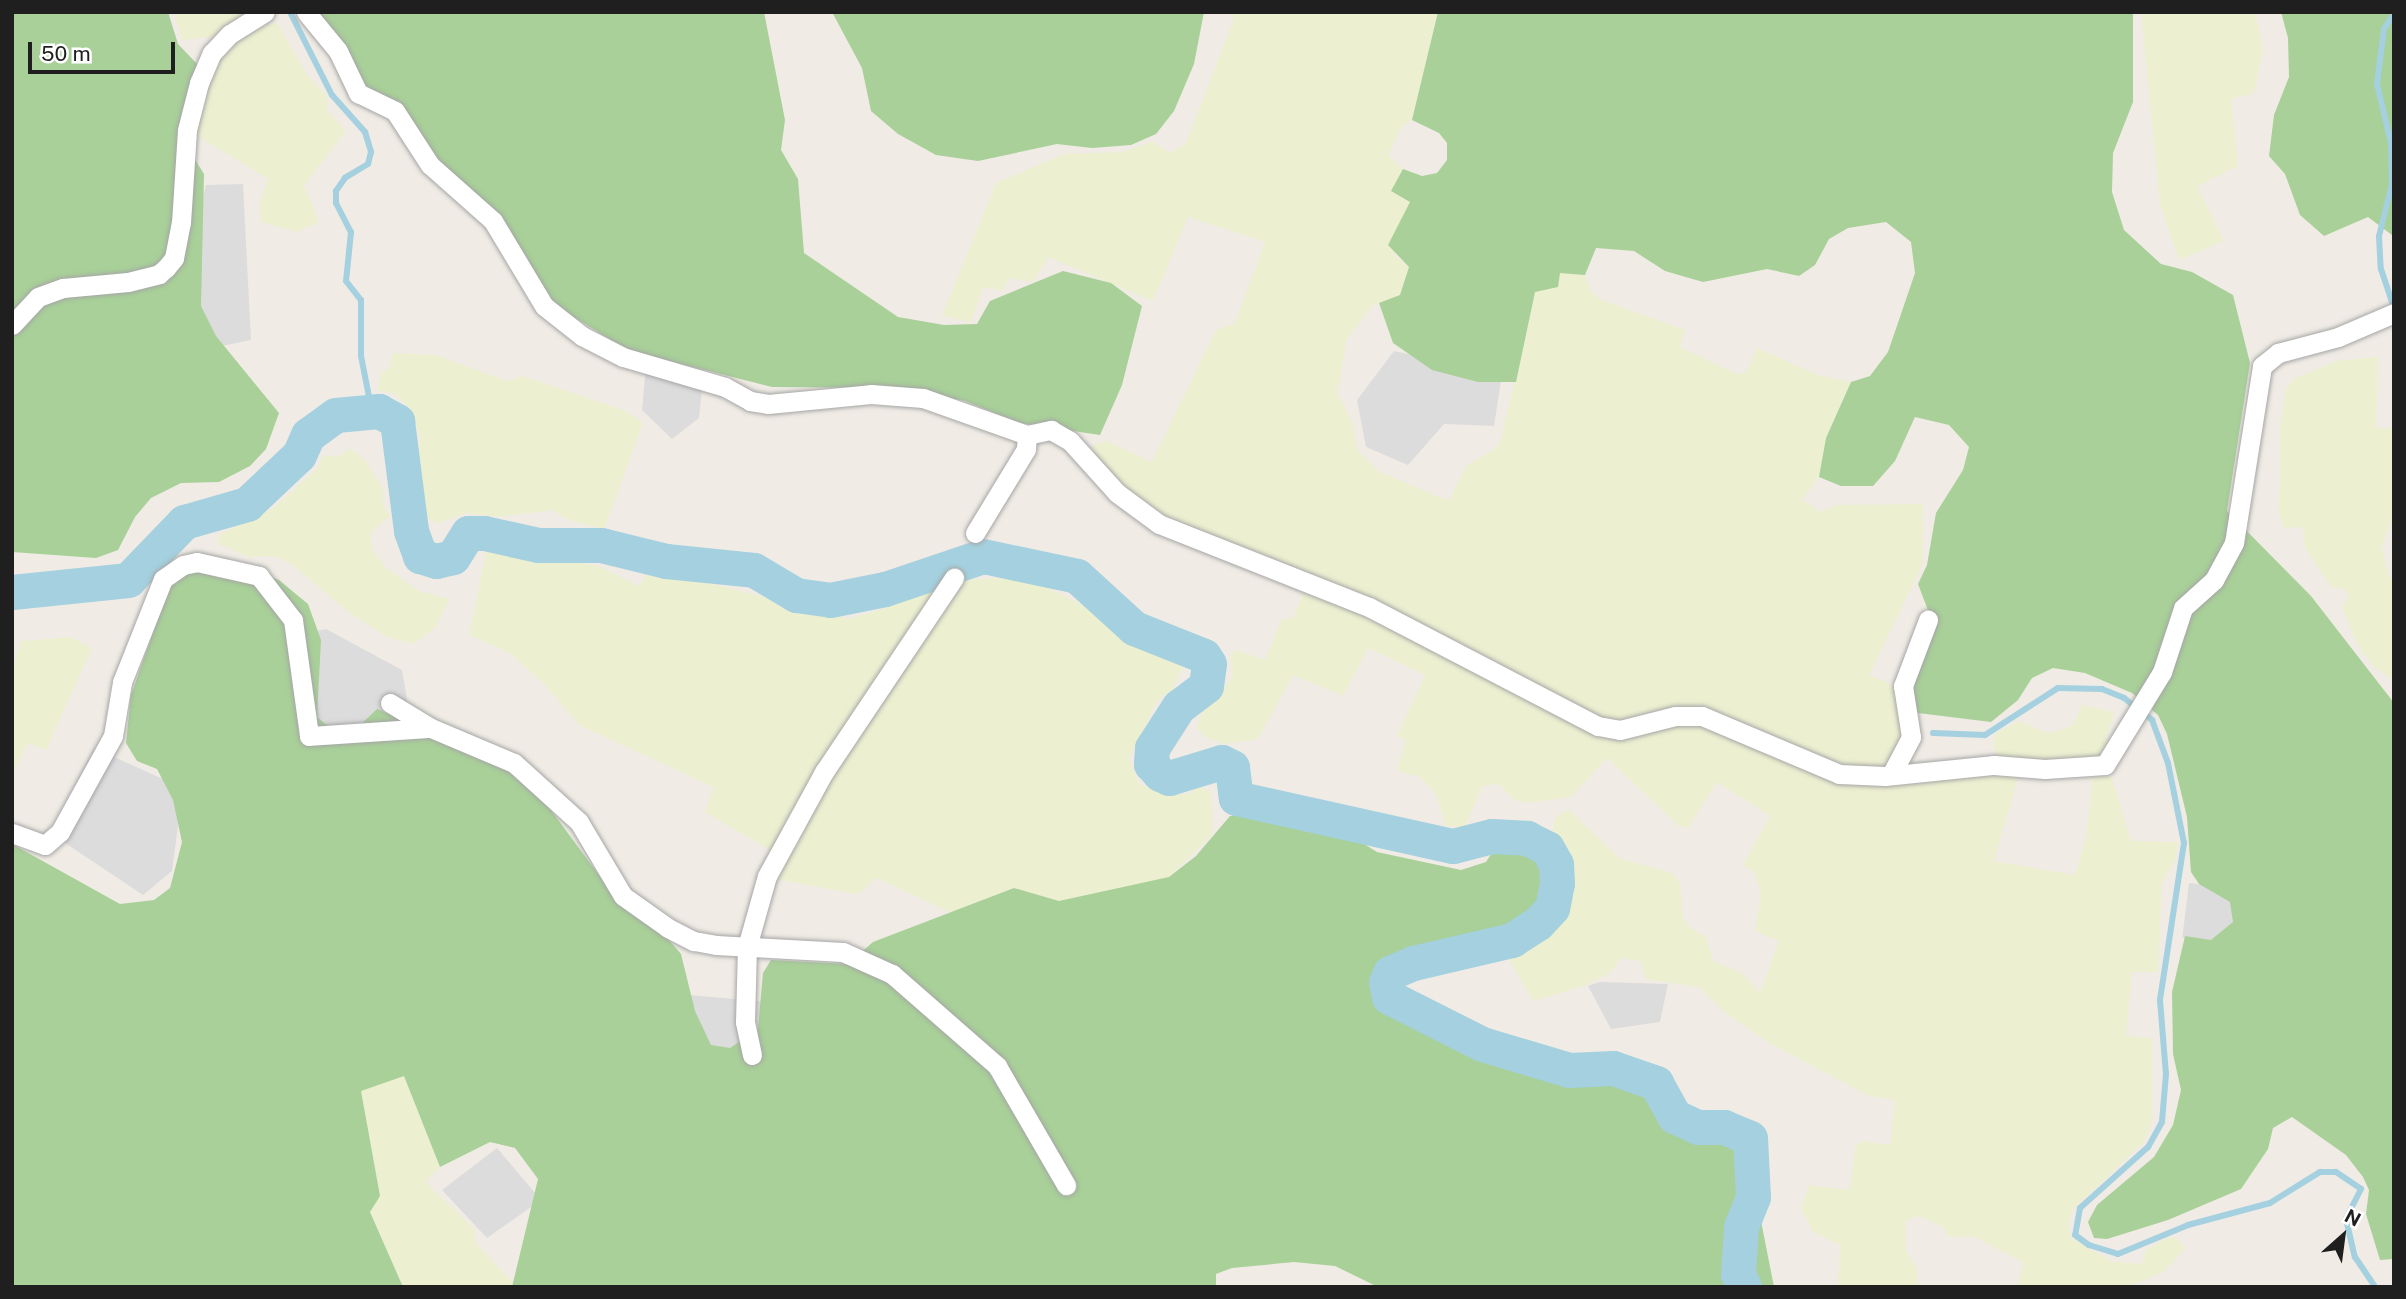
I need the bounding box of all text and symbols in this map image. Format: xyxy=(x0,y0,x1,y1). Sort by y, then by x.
scale bar xyxy=(32,28,178,72)
text: 50 m xyxy=(41,41,91,66)
north arrow xyxy=(2308,1201,2378,1271)
text: N xyxy=(2341,1204,2365,1231)

